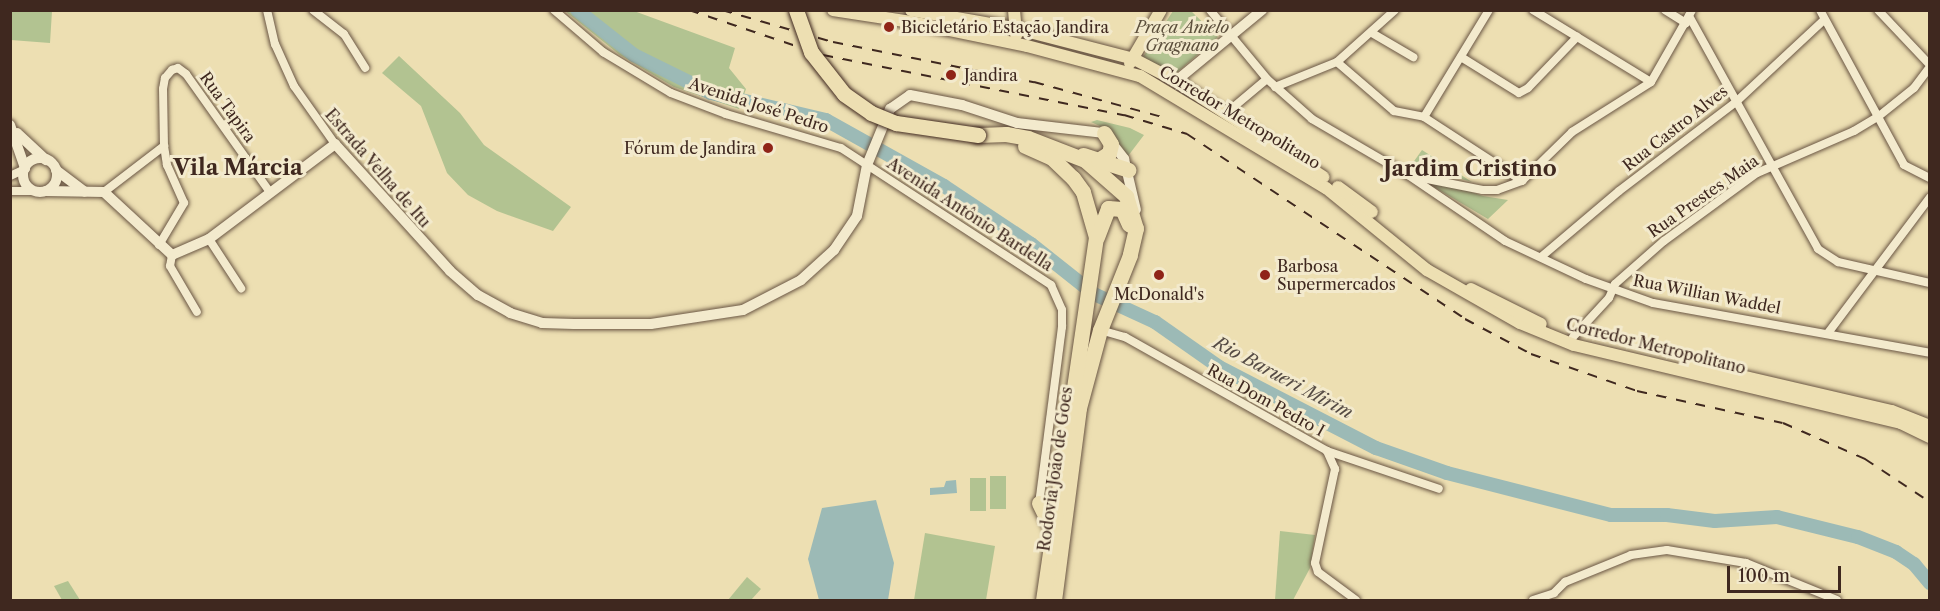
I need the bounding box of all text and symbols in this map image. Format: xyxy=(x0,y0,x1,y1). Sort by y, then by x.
place label: Bicicletário Estação Jandira xyxy=(901,17,1109,37)
park label: Praça Anielo Gragnano xyxy=(1135,17,1229,55)
marker: Bicicletário Estação Jandira xyxy=(882,20,896,34)
street label: Corredor Metropolitano xyxy=(1156,61,1324,173)
place label: Jandira xyxy=(964,65,1018,85)
marker: Jandira xyxy=(942,66,960,84)
street label: Rua Tapira xyxy=(196,68,260,146)
street label: Avenida José Pedro xyxy=(687,73,831,137)
street label: Rua Castro Alves xyxy=(1618,81,1732,175)
street label: Estrada Velha de Itu xyxy=(321,104,435,232)
place label: Fórum de Jandira xyxy=(624,138,756,158)
marker: Fórum de Jandira xyxy=(761,141,775,155)
street label: Rua Prestes Maia xyxy=(1644,151,1762,241)
street label: Avenida Antônio Bardella xyxy=(883,153,1057,275)
district label: Vila Márcia xyxy=(173,155,303,181)
district label: Jardim Cristino xyxy=(1383,156,1557,182)
place label: Barbosa Supermercados xyxy=(1277,256,1396,294)
marker: McDonald's xyxy=(1152,268,1166,282)
marker: Barbosa Supermercados xyxy=(1258,268,1272,282)
street label: Rua Willian Waddel xyxy=(1631,270,1783,318)
place label: McDonald's xyxy=(1114,284,1204,304)
street label: Corredor Metropolitano xyxy=(1564,314,1748,378)
water label: Rio Barueri Mirim xyxy=(1210,332,1356,424)
street label: Rua Dom Pedro I xyxy=(1204,360,1328,440)
street label: Rodovia João de Goes xyxy=(1034,385,1076,553)
scale bar xyxy=(1730,554,1844,592)
text: 100 m xyxy=(1738,565,1790,587)

